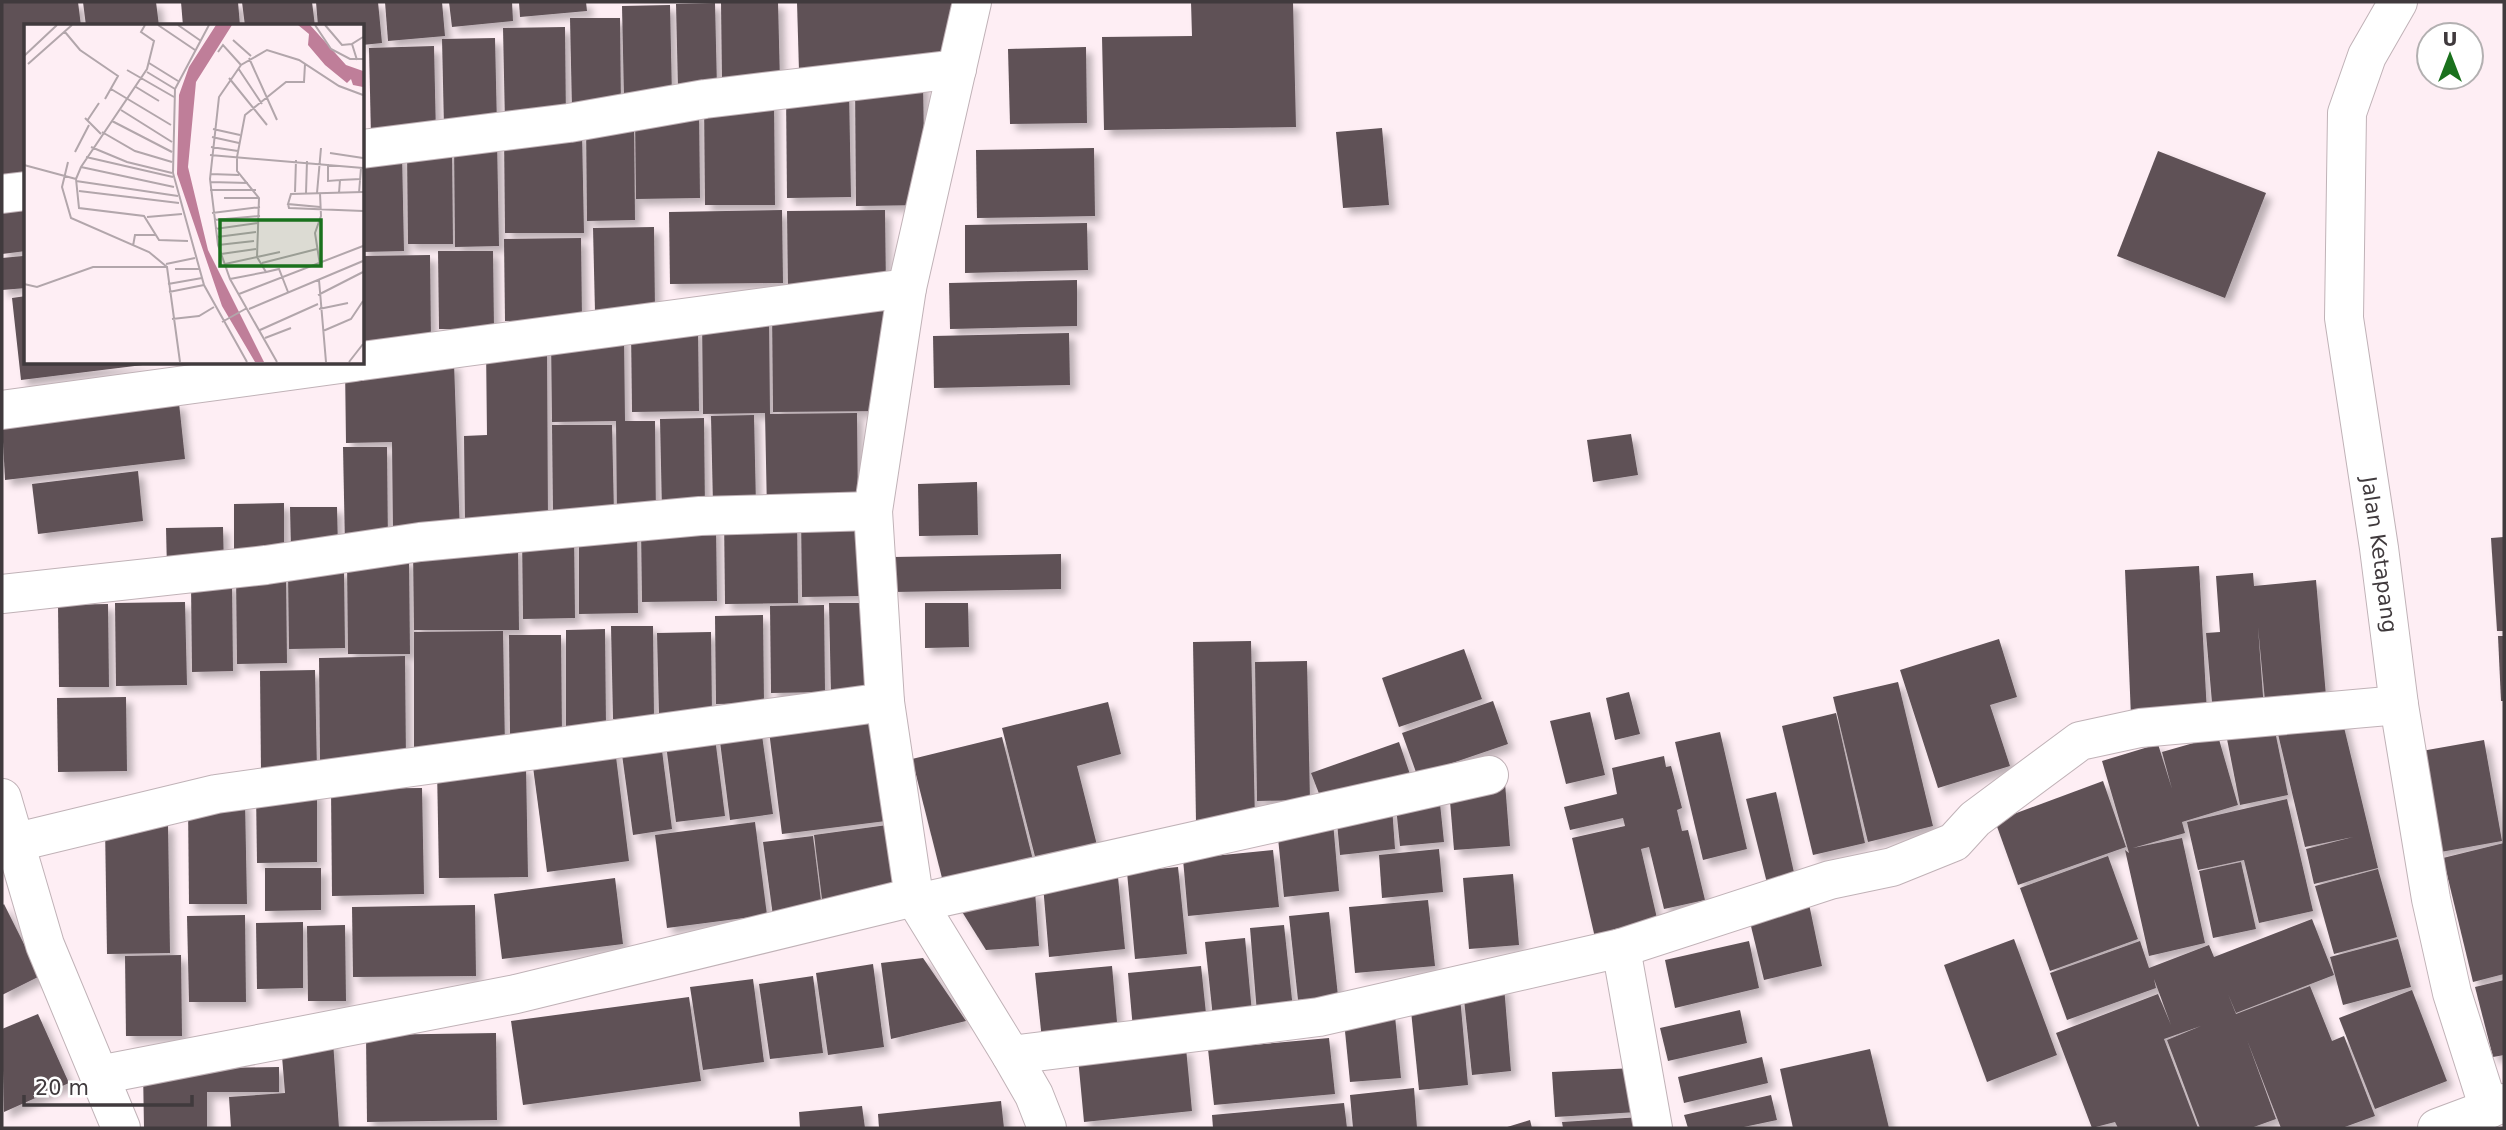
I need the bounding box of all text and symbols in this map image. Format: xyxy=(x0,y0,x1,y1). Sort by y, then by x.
north arrow xyxy=(2415,21,2485,91)
inset map xyxy=(24,24,364,364)
text: U xyxy=(2442,28,2458,50)
street label: Jalan Ketapang xyxy=(2356,473,2402,634)
scale bar xyxy=(24,1064,192,1108)
text: 20 m xyxy=(35,1076,89,1100)

